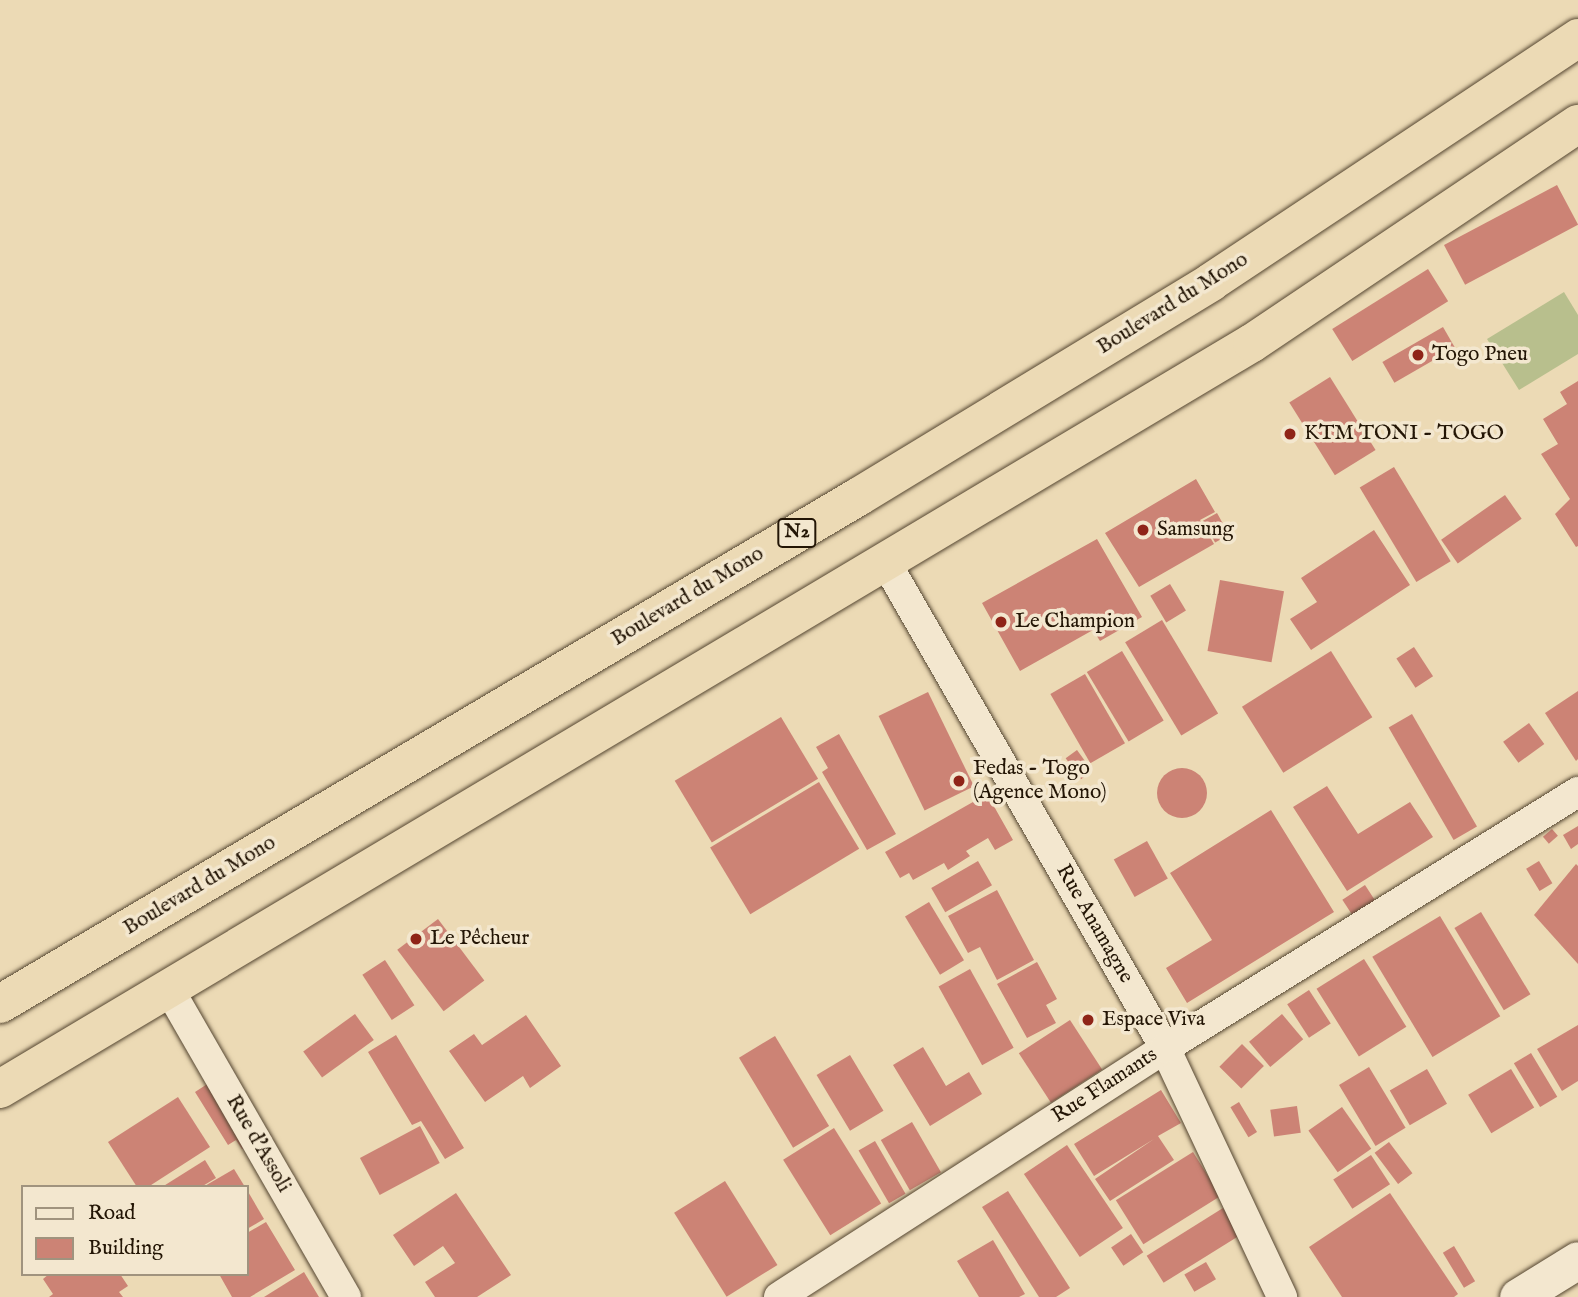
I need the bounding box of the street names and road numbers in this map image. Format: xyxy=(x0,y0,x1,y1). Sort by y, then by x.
street label: Boulevard du Mono xyxy=(1093,247,1253,361)
road number: N2 xyxy=(776,518,818,548)
street label: Boulevard du Mono xyxy=(607,542,769,652)
street label: Boulevard du Mono xyxy=(119,831,281,941)
street label: Rue Anamagne xyxy=(1050,860,1138,988)
street label: Rue Flamants xyxy=(1048,1043,1162,1129)
street label: Rue d'Assoli xyxy=(220,1091,296,1197)

